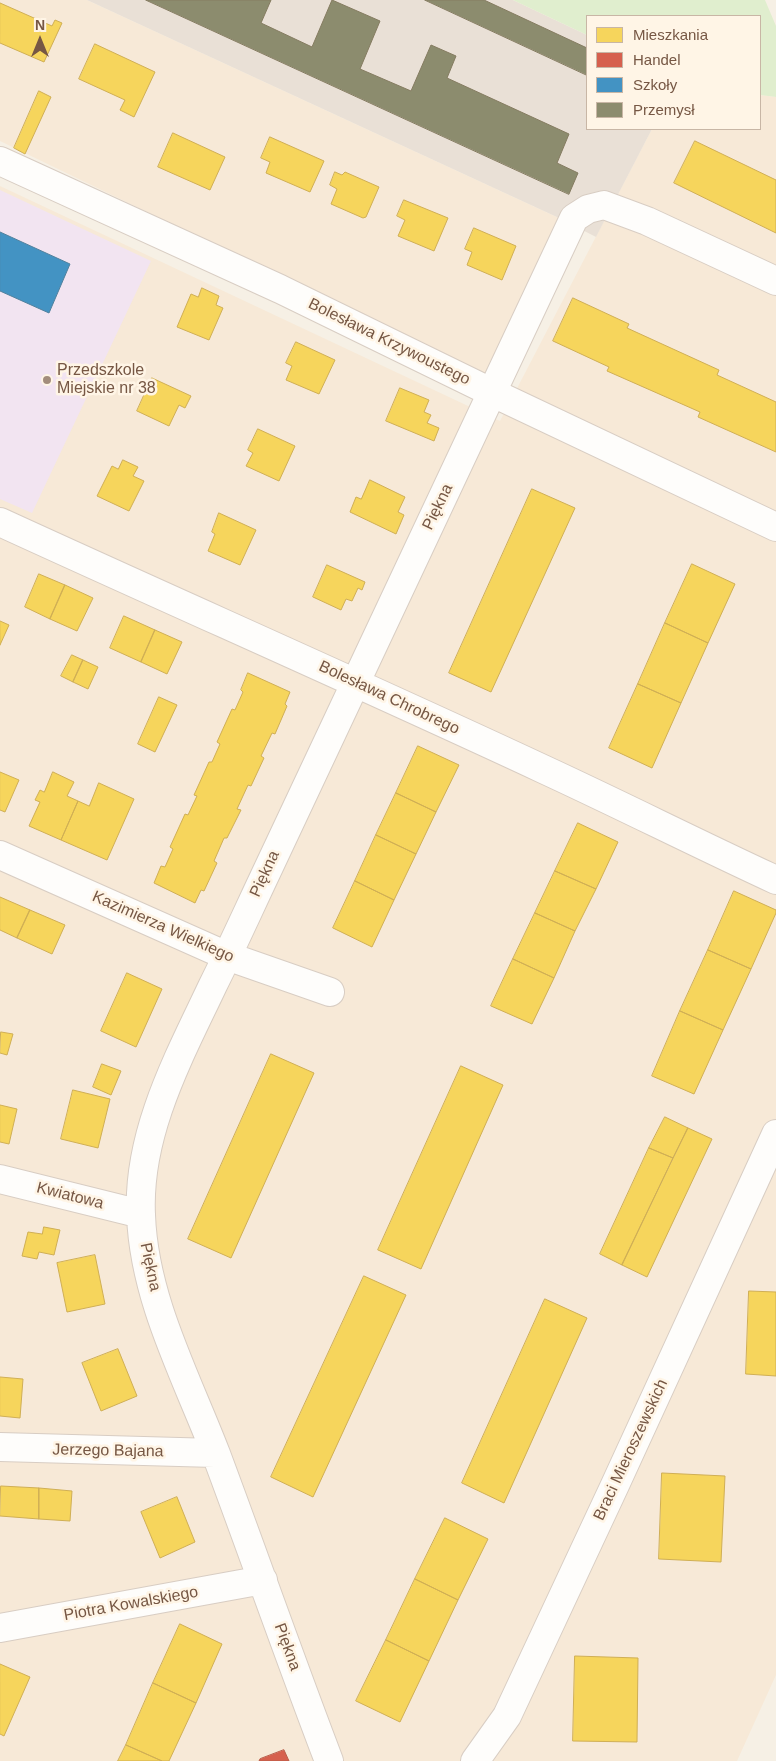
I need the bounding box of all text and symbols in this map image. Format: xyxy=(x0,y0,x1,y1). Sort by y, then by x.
north arrow xyxy=(15,15,65,65)
legend xyxy=(586,15,761,130)
text: N xyxy=(35,17,45,33)
text: Mieszkania xyxy=(633,26,708,43)
text: Handel xyxy=(633,51,681,68)
text: Szkoły xyxy=(633,76,677,93)
text: Przemysł xyxy=(633,101,695,118)
street label: Bolesława Krzywoustego xyxy=(305,294,473,390)
place label: Przedszkole Miejskie nr 38 xyxy=(57,361,156,399)
marker: Przedszkole Miejskie nr 38 xyxy=(41,374,53,386)
street label: Piękna xyxy=(419,481,457,533)
street label: Bolesława Chrobrego xyxy=(316,657,462,739)
street label: Piękna xyxy=(246,848,284,900)
street label: Kazimierza Wielkiego xyxy=(89,887,237,967)
street label: Kwiatowa xyxy=(34,1178,106,1214)
street label: Piękna xyxy=(136,1241,164,1293)
street label: Braci Mieroszewskich xyxy=(590,1376,672,1524)
street label: Jerzego Bajana xyxy=(52,1440,164,1462)
street label: Piotra Kowalskiego xyxy=(62,1583,200,1625)
street label: Piękna xyxy=(270,1621,304,1673)

